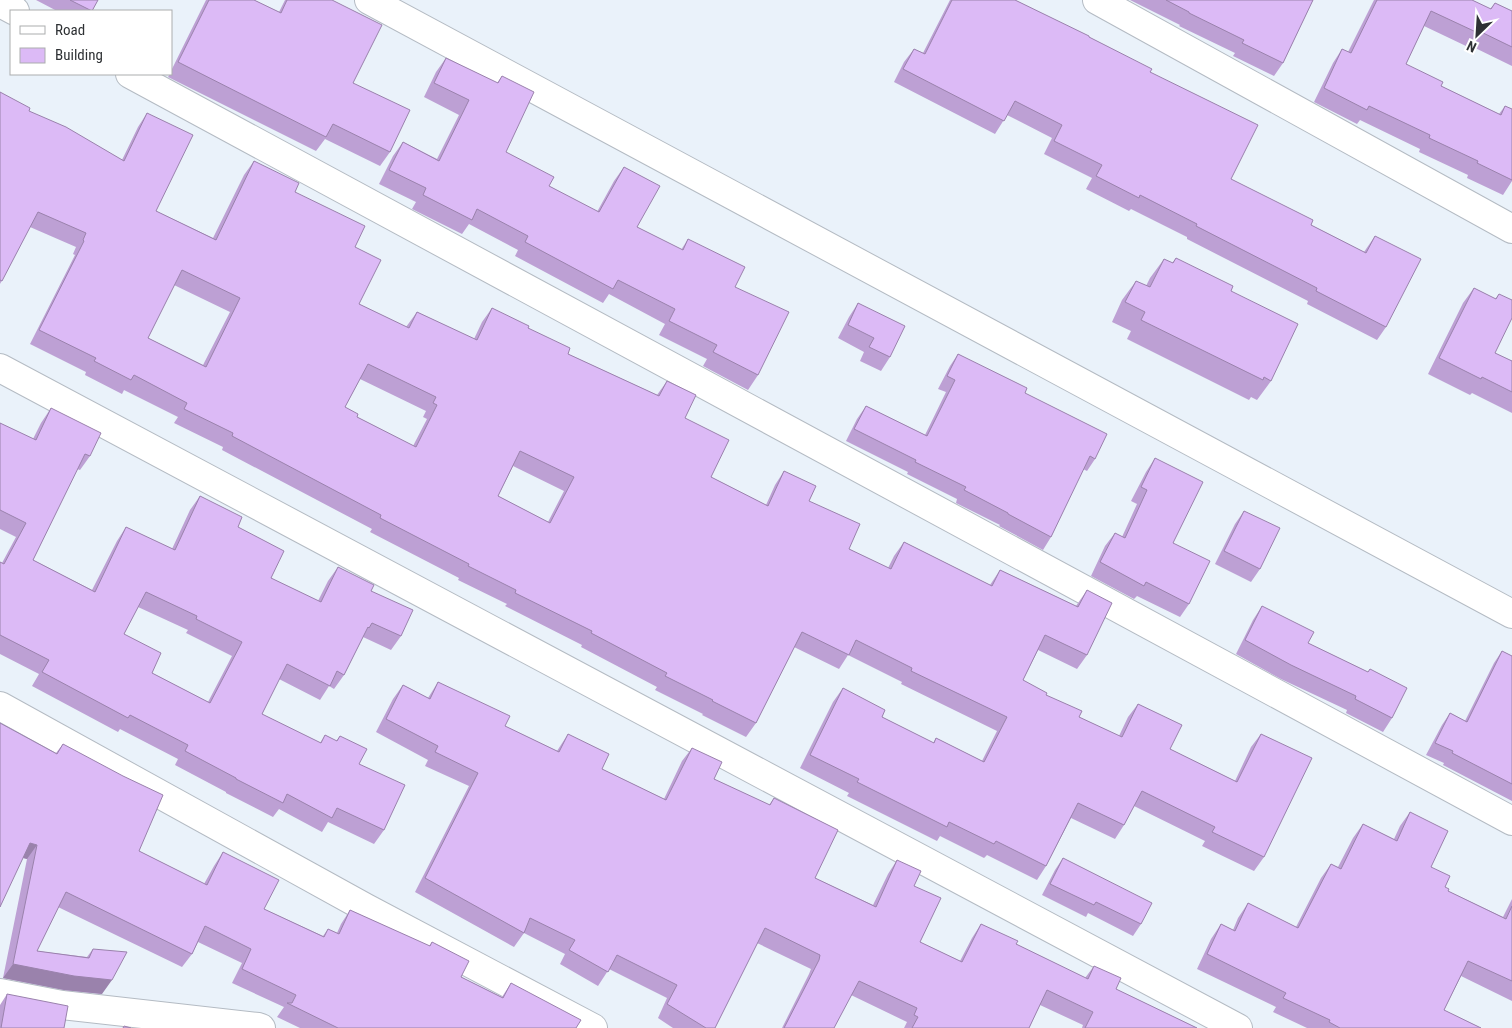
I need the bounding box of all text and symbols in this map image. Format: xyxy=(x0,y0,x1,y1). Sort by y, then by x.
legend xyxy=(10,10,172,75)
north arrow xyxy=(1452,10,1502,60)
text: Road xyxy=(55,21,85,39)
text: N xyxy=(1464,38,1479,56)
text: Building xyxy=(55,46,103,64)

